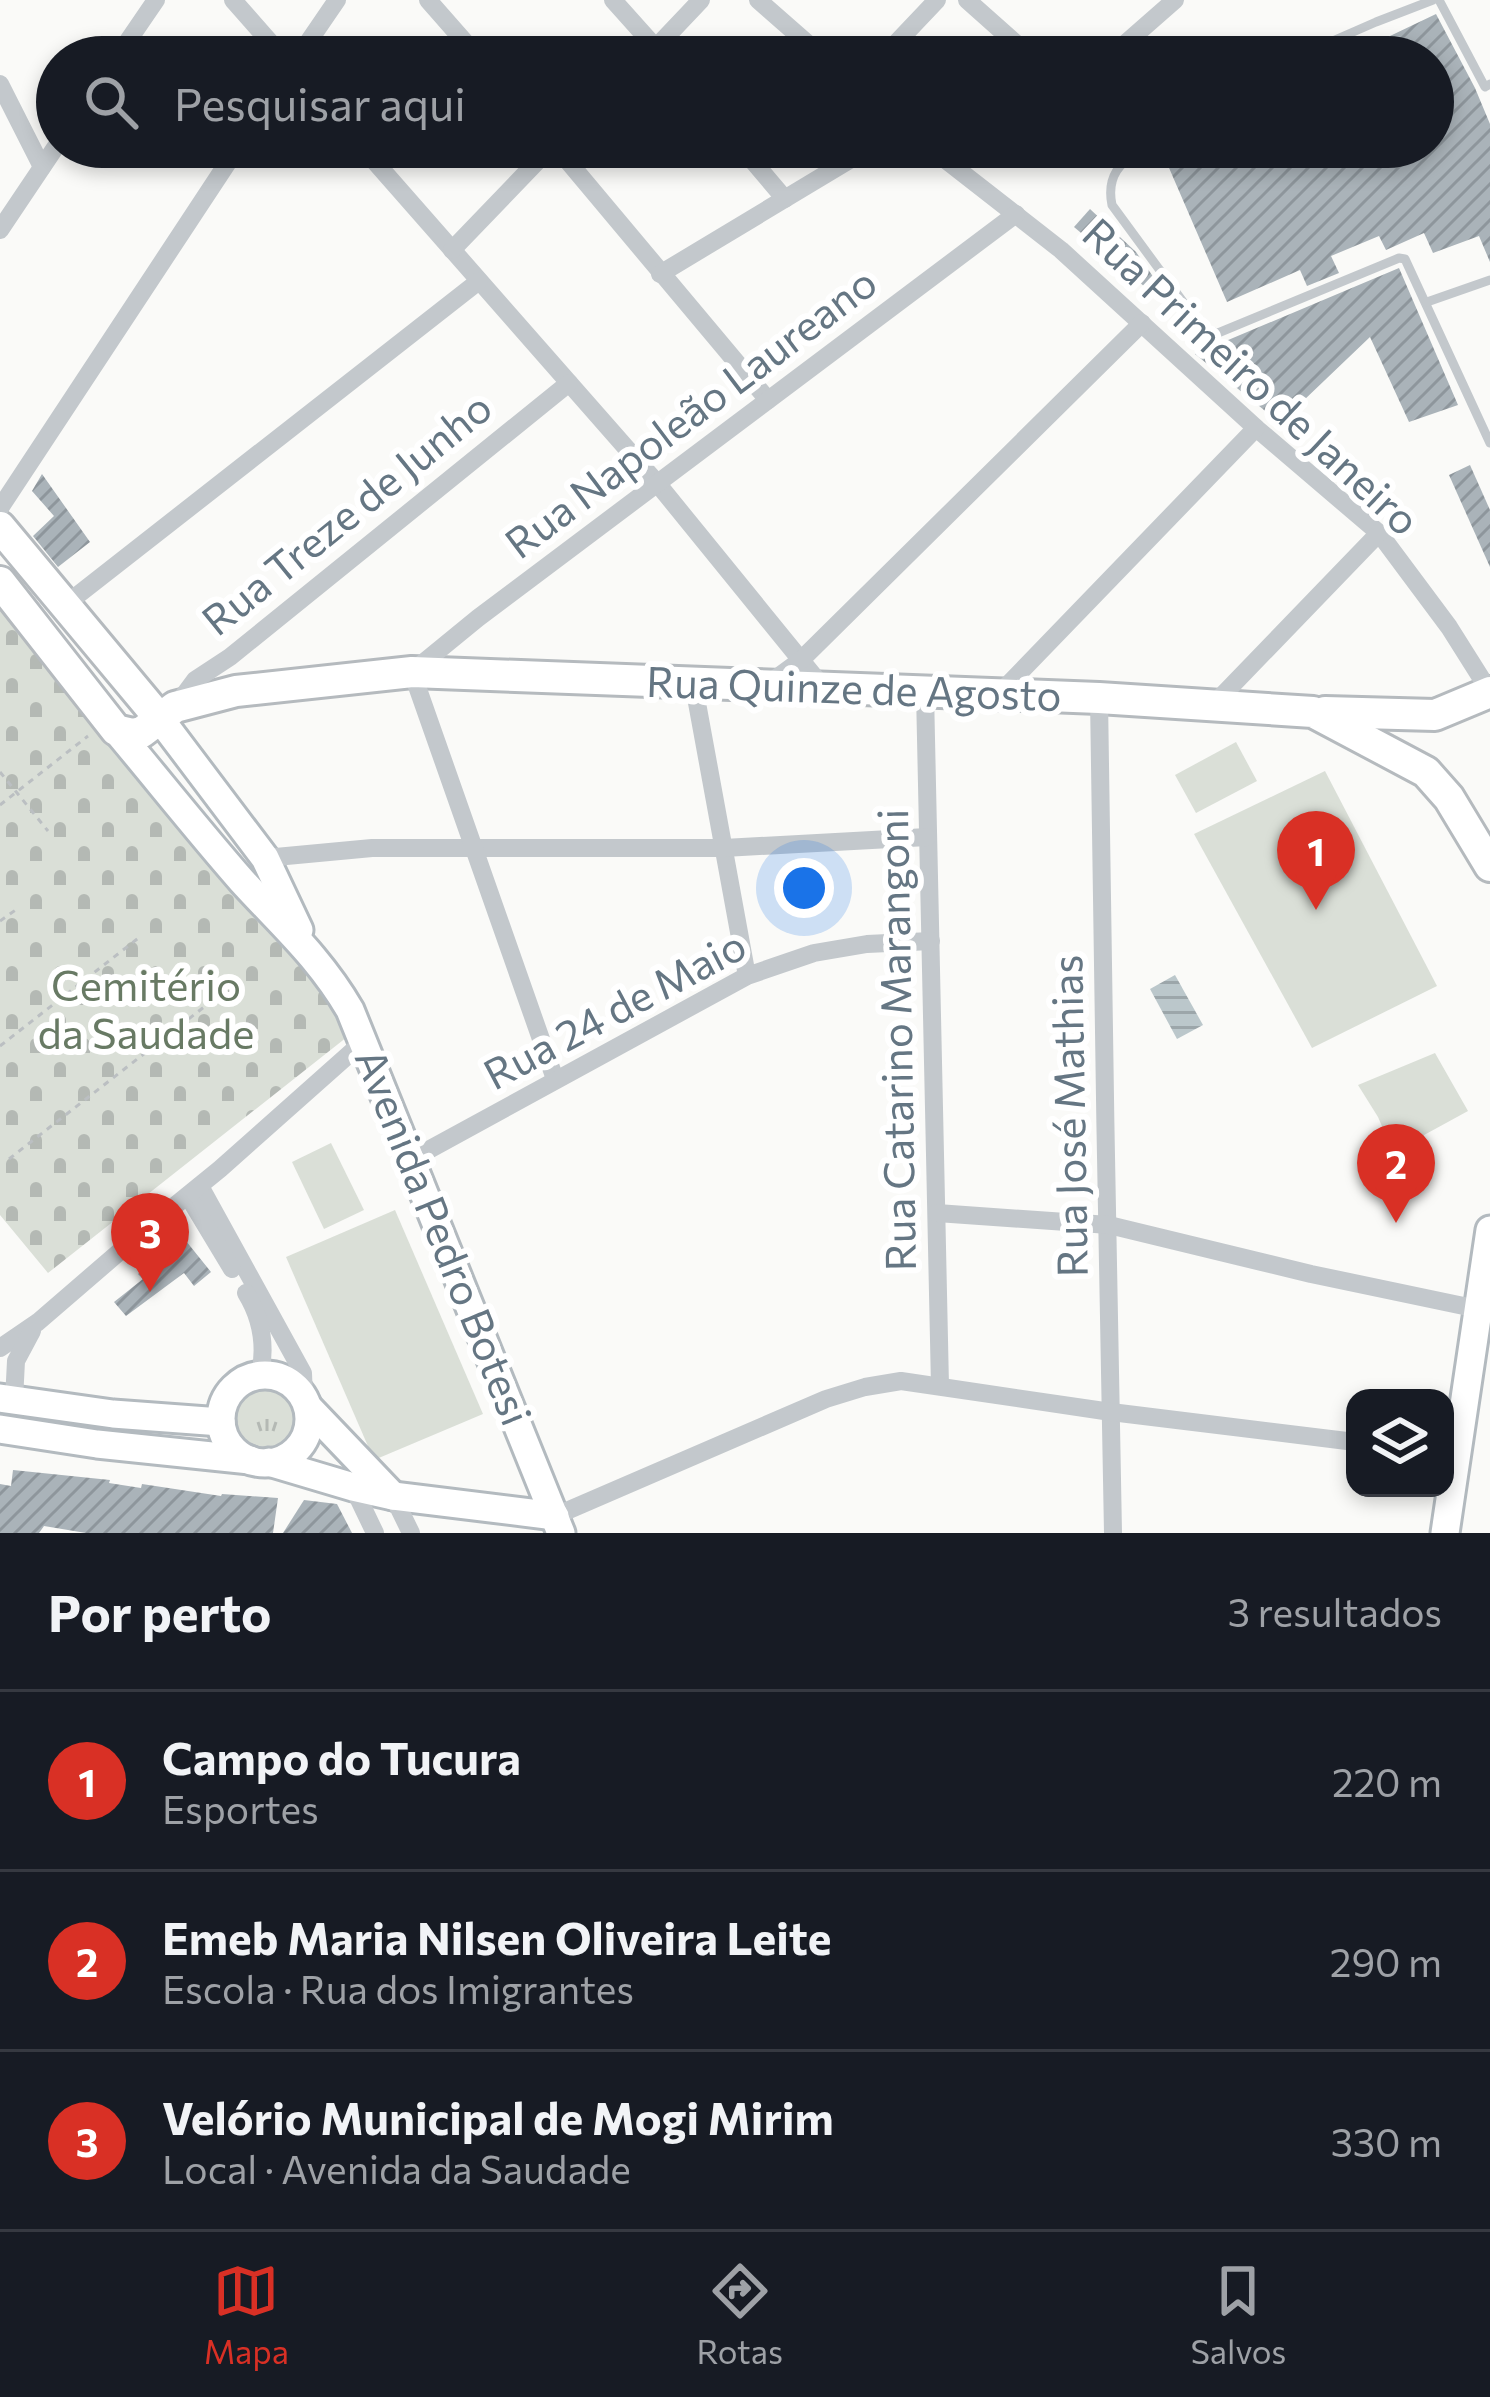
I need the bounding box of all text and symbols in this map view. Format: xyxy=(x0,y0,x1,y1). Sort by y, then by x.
search box xyxy=(36,36,1454,168)
icon: search xyxy=(78,69,144,135)
text: Pesquisar aqui xyxy=(174,75,466,130)
street label: Rua Primeiro de Janeiro xyxy=(1073,206,1431,545)
street label: Rua Napoleão Laureano xyxy=(494,255,886,568)
street label: Rua Treze de Junho xyxy=(191,380,501,645)
street label: Rua Quinze de Agosto xyxy=(646,654,1063,720)
street label: Rua Catarino Marangoni xyxy=(865,808,925,1272)
pin: 1 xyxy=(1277,811,1355,910)
your location xyxy=(774,858,834,918)
street label: Rua 24 de Maio xyxy=(474,917,754,1099)
street label: Rua José Mathias xyxy=(1039,954,1097,1278)
park label: Cemitério da Saudade xyxy=(38,958,254,1058)
street label: Avenida Pedro Botesi xyxy=(346,1040,544,1432)
pin: 2 xyxy=(1357,1124,1435,1223)
pin: 3 xyxy=(111,1193,189,1292)
map controls xyxy=(1346,1389,1454,1497)
button: layers xyxy=(1346,1389,1454,1497)
text: Por perto xyxy=(48,1580,272,1643)
text: 3 resultados xyxy=(1228,1587,1442,1635)
text: Campo do Tucura xyxy=(162,1729,521,1784)
text: 1 xyxy=(78,1757,96,1805)
text: 220 m xyxy=(1332,1757,1442,1805)
text: Esportes xyxy=(162,1784,319,1832)
text: Emeb Maria Nilsen Oliveira Leite xyxy=(162,1909,831,1964)
text: 2 xyxy=(76,1937,98,1985)
text: 290 m xyxy=(1330,1937,1442,1985)
text: Escola · Rua dos Imigrantes xyxy=(162,1964,634,2012)
text: Velório Municipal de Mogi Mirim xyxy=(162,2089,834,2144)
text: 3 xyxy=(76,2117,98,2165)
text: 330 m xyxy=(1331,2117,1442,2165)
text: Local · Avenida da Saudade xyxy=(162,2144,631,2192)
tab: Mapa xyxy=(204,2258,289,2371)
tab: Rotas xyxy=(697,2258,783,2371)
tab: Salvos xyxy=(1190,2258,1286,2371)

